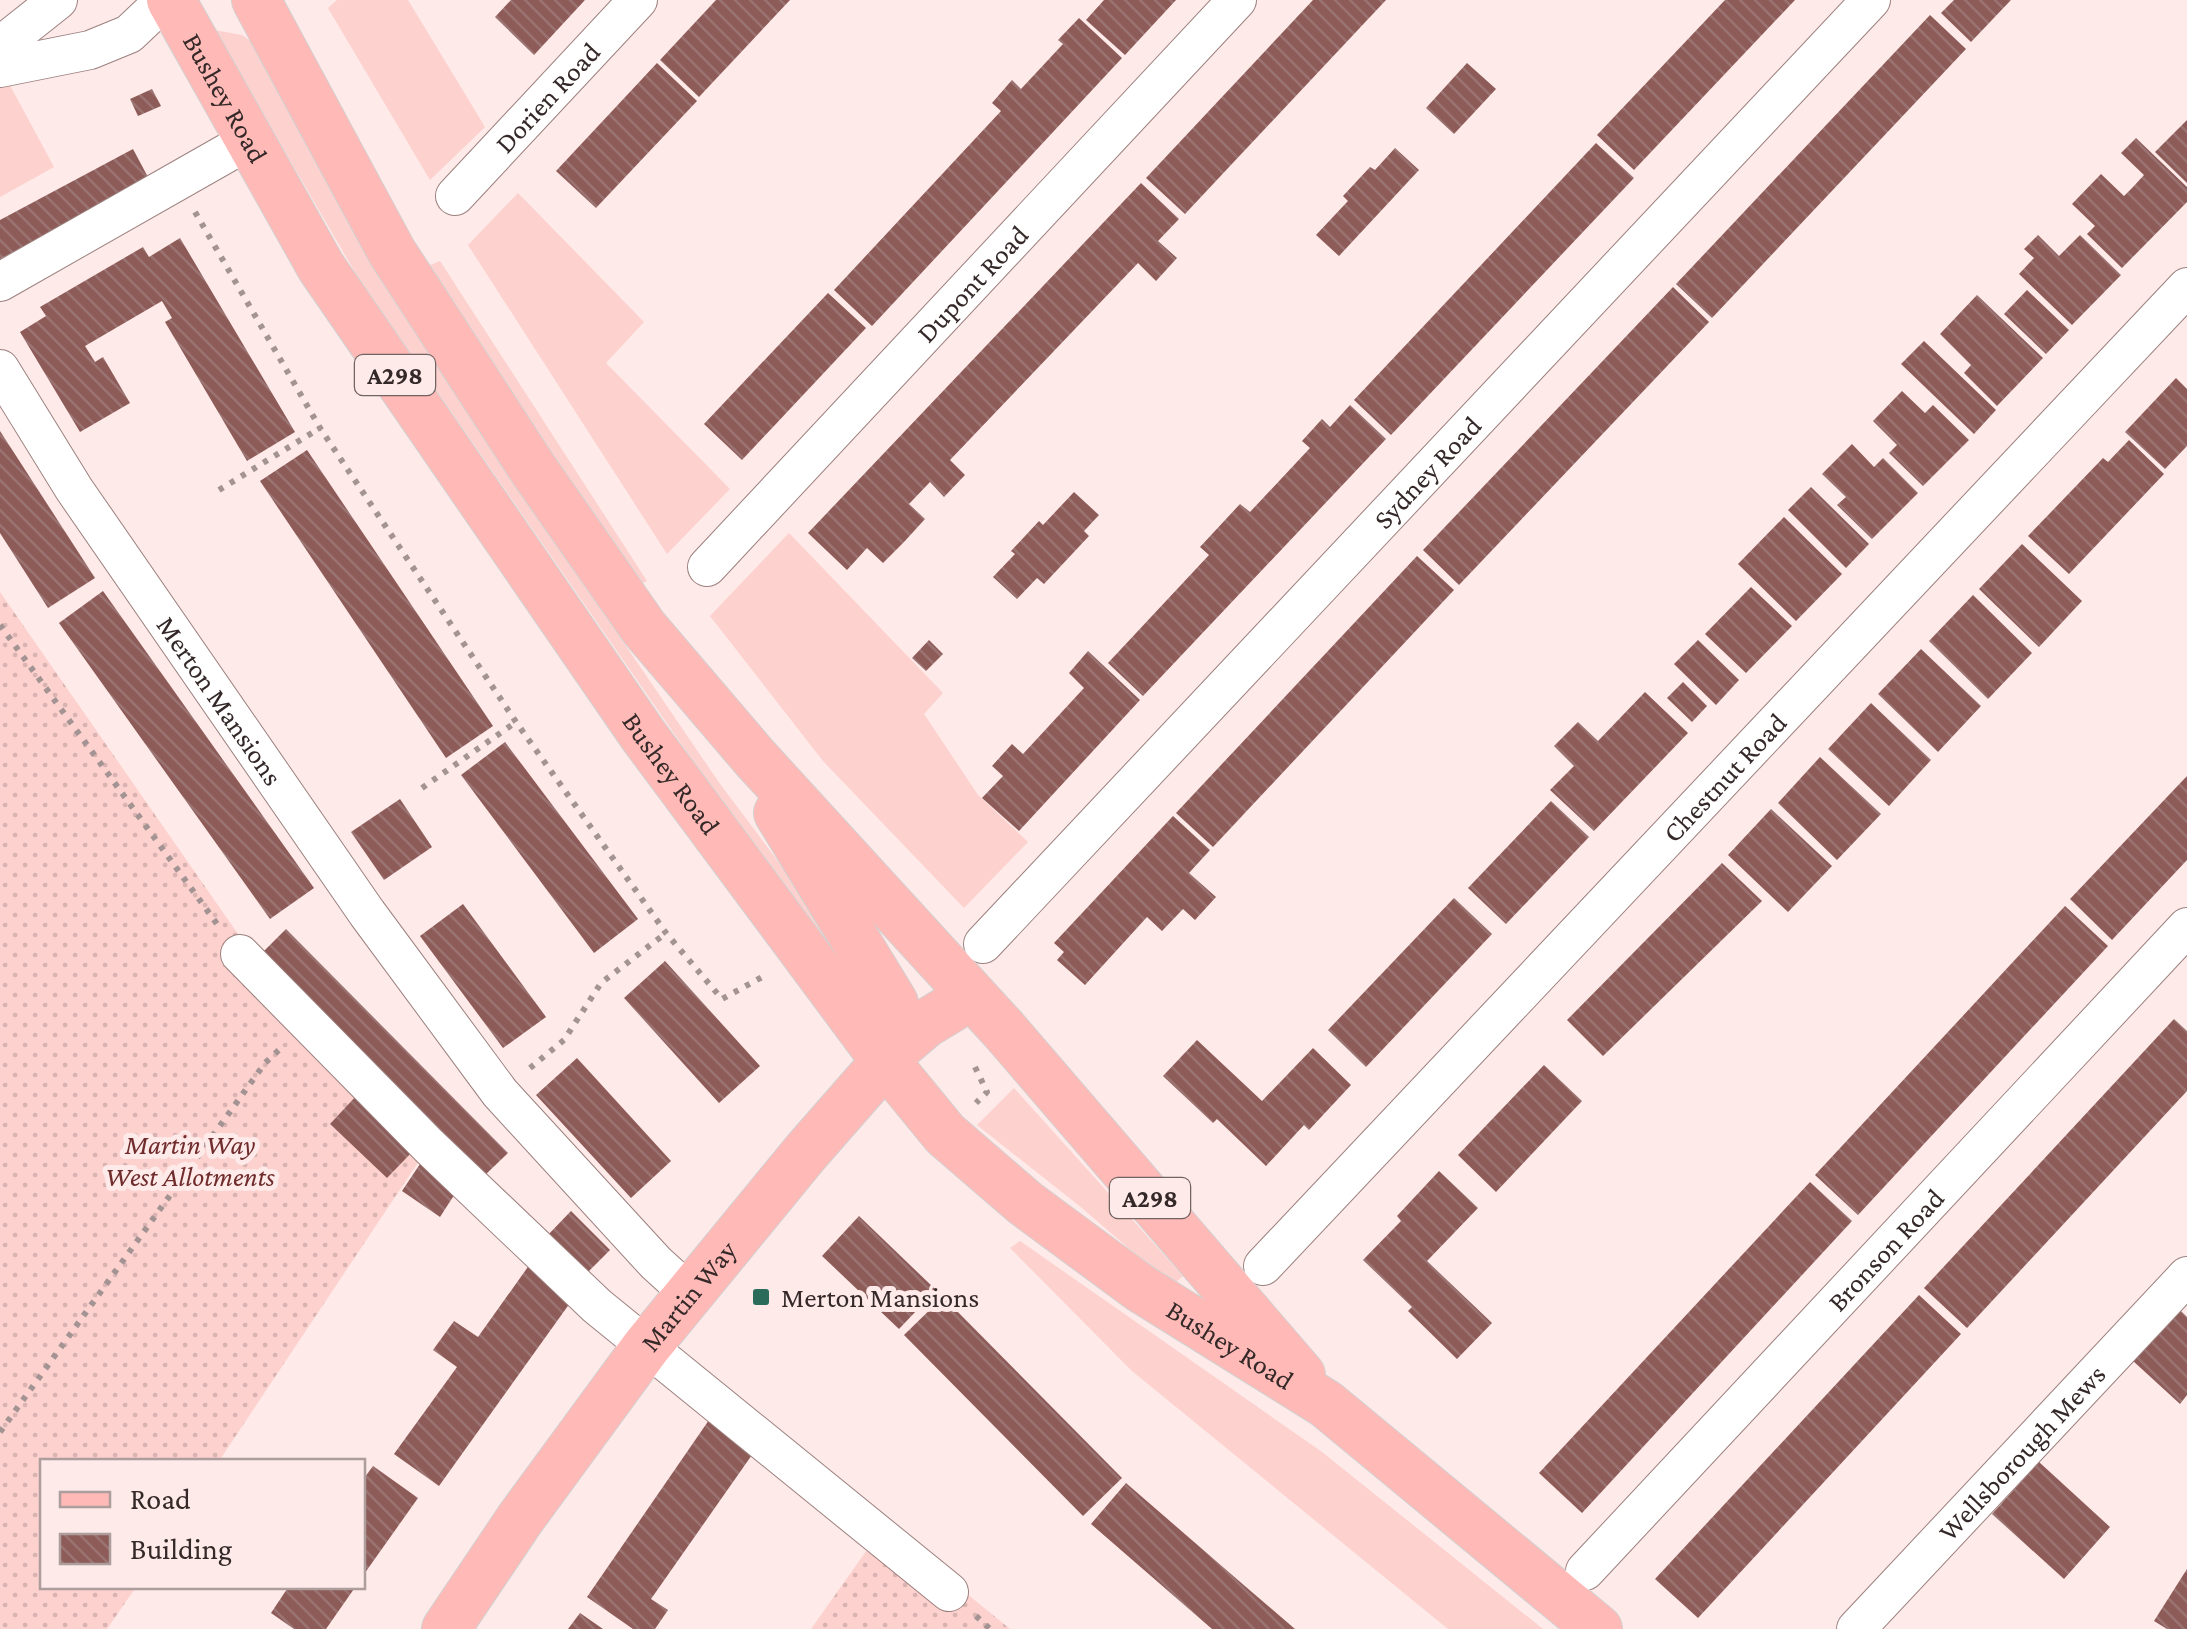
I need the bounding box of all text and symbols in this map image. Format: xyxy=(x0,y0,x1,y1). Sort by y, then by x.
street label: Bushey Road xyxy=(177,28,274,168)
street label: Dorien Road xyxy=(489,36,607,159)
street label: Dupont Road xyxy=(910,219,1035,349)
road number: A298 xyxy=(355,355,435,395)
street label: Sydney Road xyxy=(1367,410,1488,535)
street label: Merton Mansions xyxy=(151,610,289,791)
street label: Bushey Road xyxy=(616,707,726,841)
street label: Chestnut Road xyxy=(1657,707,1793,848)
park label: Martin Way West Allotments xyxy=(105,1129,275,1192)
road number: A298 xyxy=(1110,1178,1190,1218)
street label: Bronson Road xyxy=(1821,1182,1950,1317)
street label: Martin Way xyxy=(634,1234,743,1357)
place label: Merton Mansions xyxy=(781,1282,979,1313)
marker: Merton Mansions xyxy=(750,1286,772,1308)
street label: Bushey Road xyxy=(1161,1294,1299,1396)
street label: Wellsborough Mews xyxy=(1932,1358,2112,1547)
legend xyxy=(40,1459,365,1589)
text: Road xyxy=(130,1482,191,1515)
text: Building xyxy=(130,1532,232,1566)

